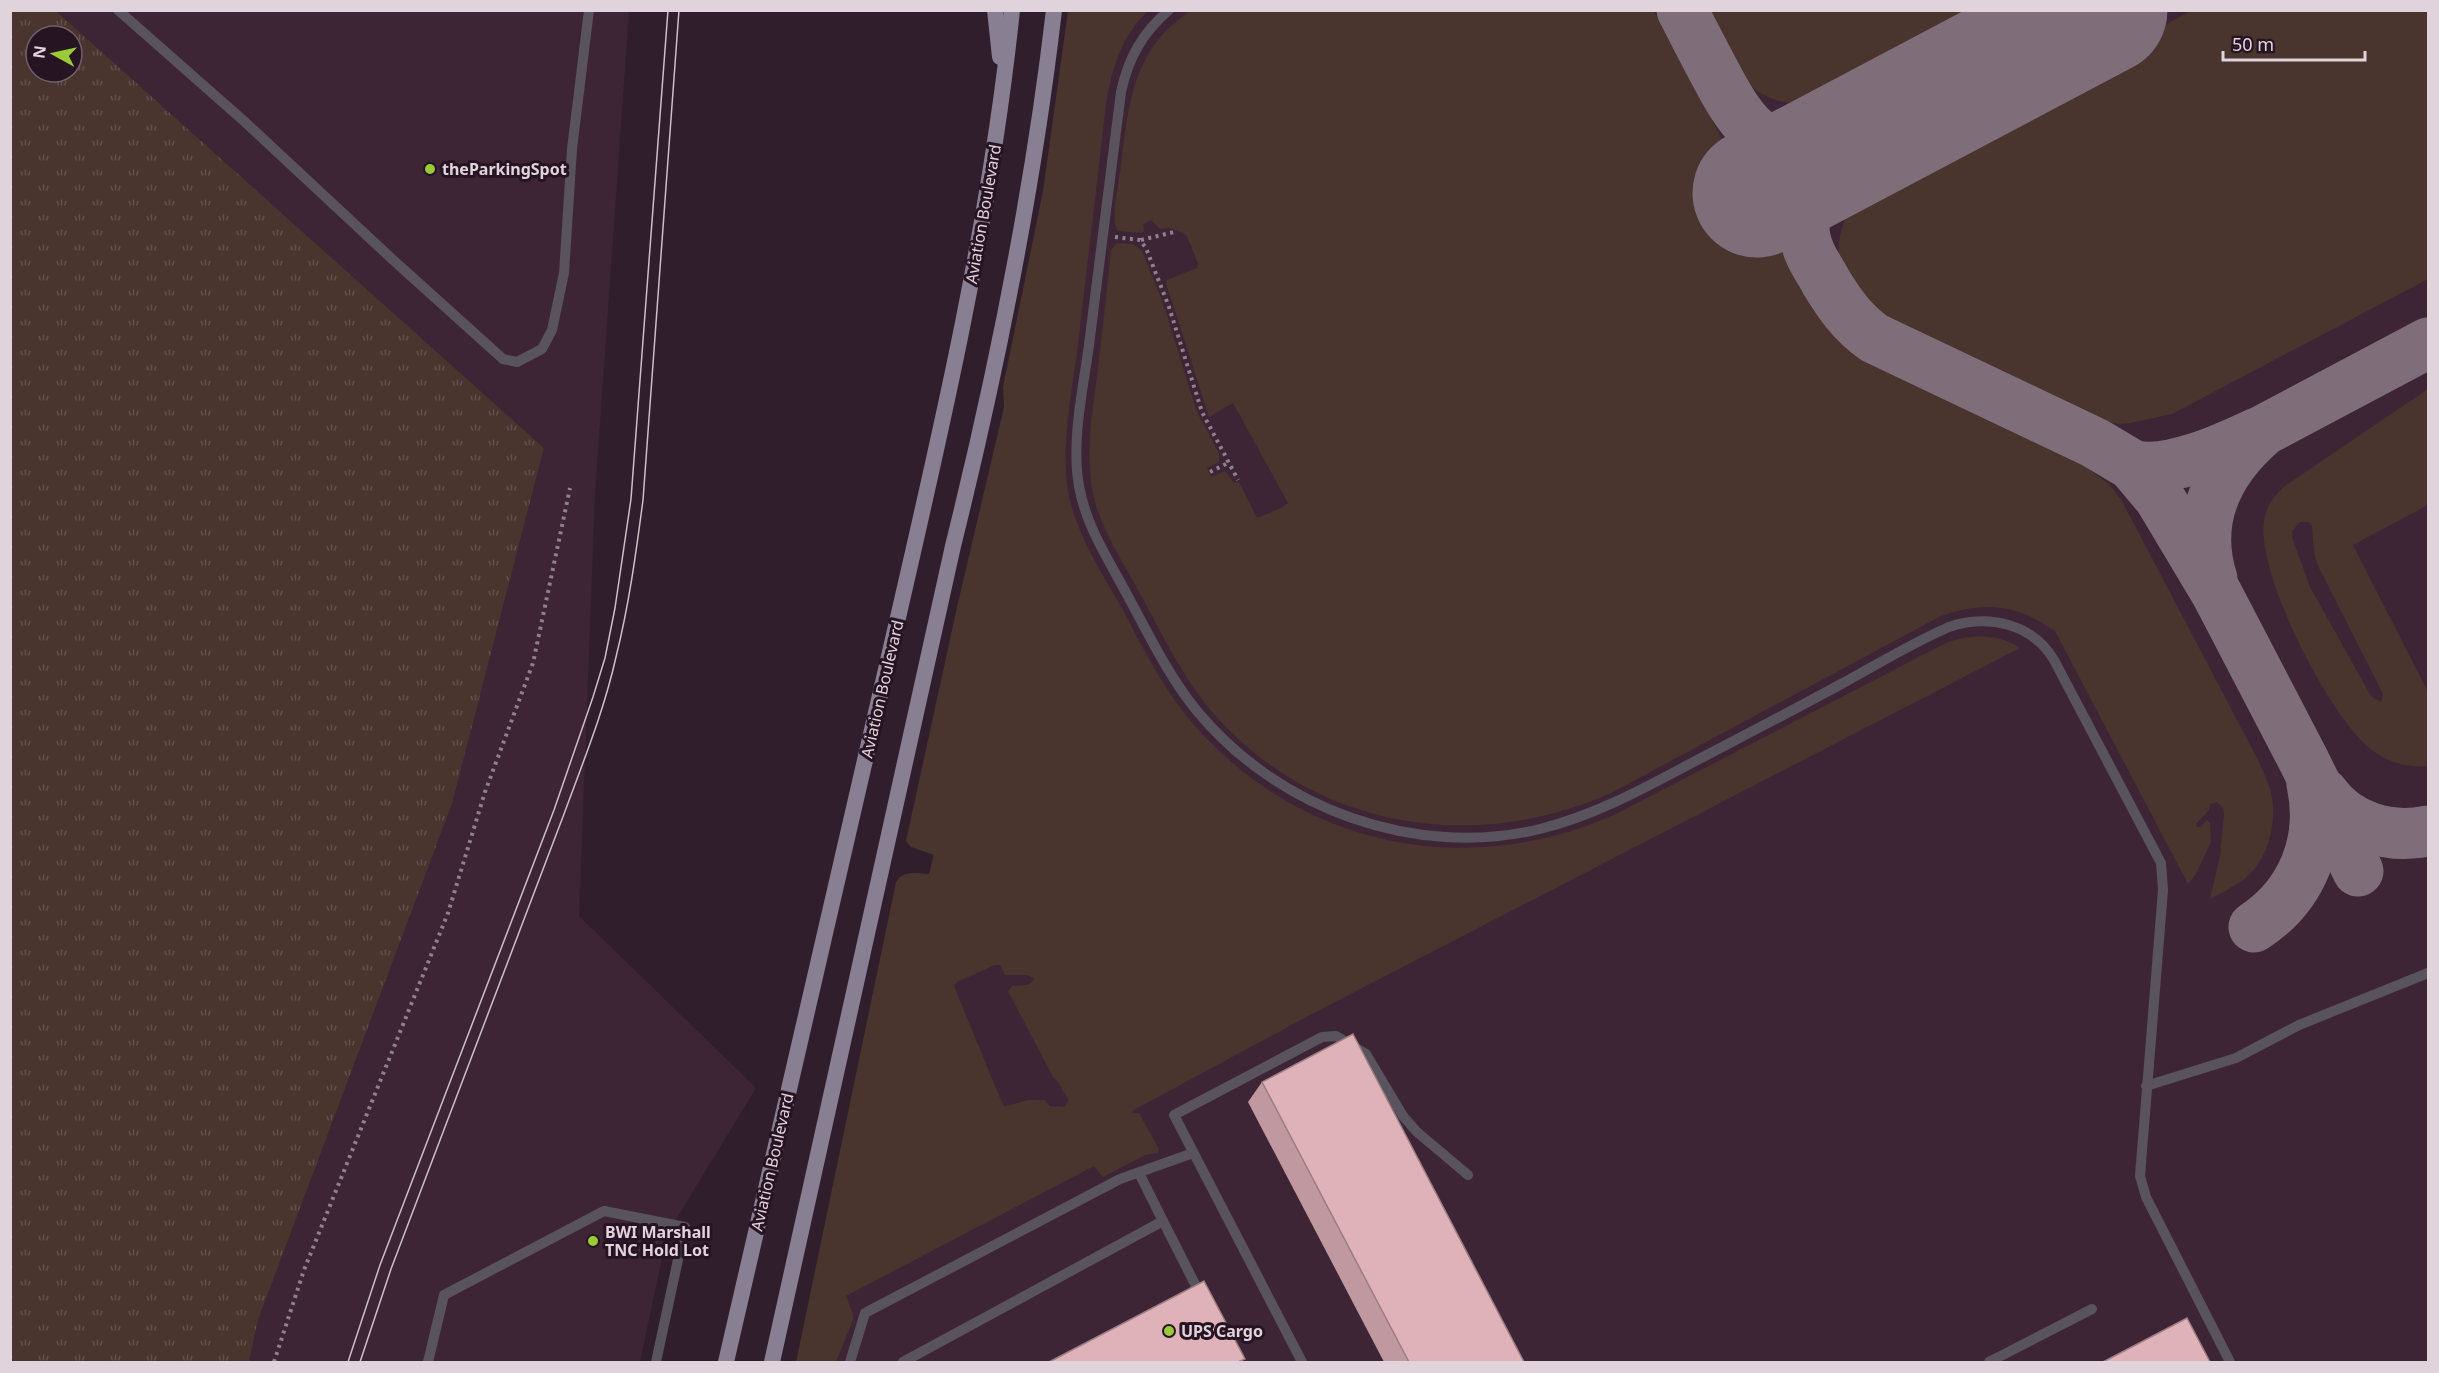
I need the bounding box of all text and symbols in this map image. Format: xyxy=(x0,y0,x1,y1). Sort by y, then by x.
north arrow xyxy=(24,24,84,84)
scale bar xyxy=(2223,24,2366,62)
text: 50 m xyxy=(2232,32,2274,56)
text: N xyxy=(27,44,51,60)
street label: Aviation Boulevard xyxy=(960,143,1006,285)
place label: theParkingSpot xyxy=(442,158,567,180)
marker: theParkingSpot xyxy=(423,162,437,176)
street label: Aviation Boulevard xyxy=(855,618,909,760)
street label: Aviation Boulevard xyxy=(745,1091,799,1233)
place label: BWI Marshall TNC Hold Lot xyxy=(605,1221,711,1261)
marker: BWI Marshall TNC Hold Lot xyxy=(586,1234,600,1248)
place label: UPS Cargo xyxy=(1181,1320,1263,1342)
marker: UPS Cargo xyxy=(1162,1324,1176,1338)

